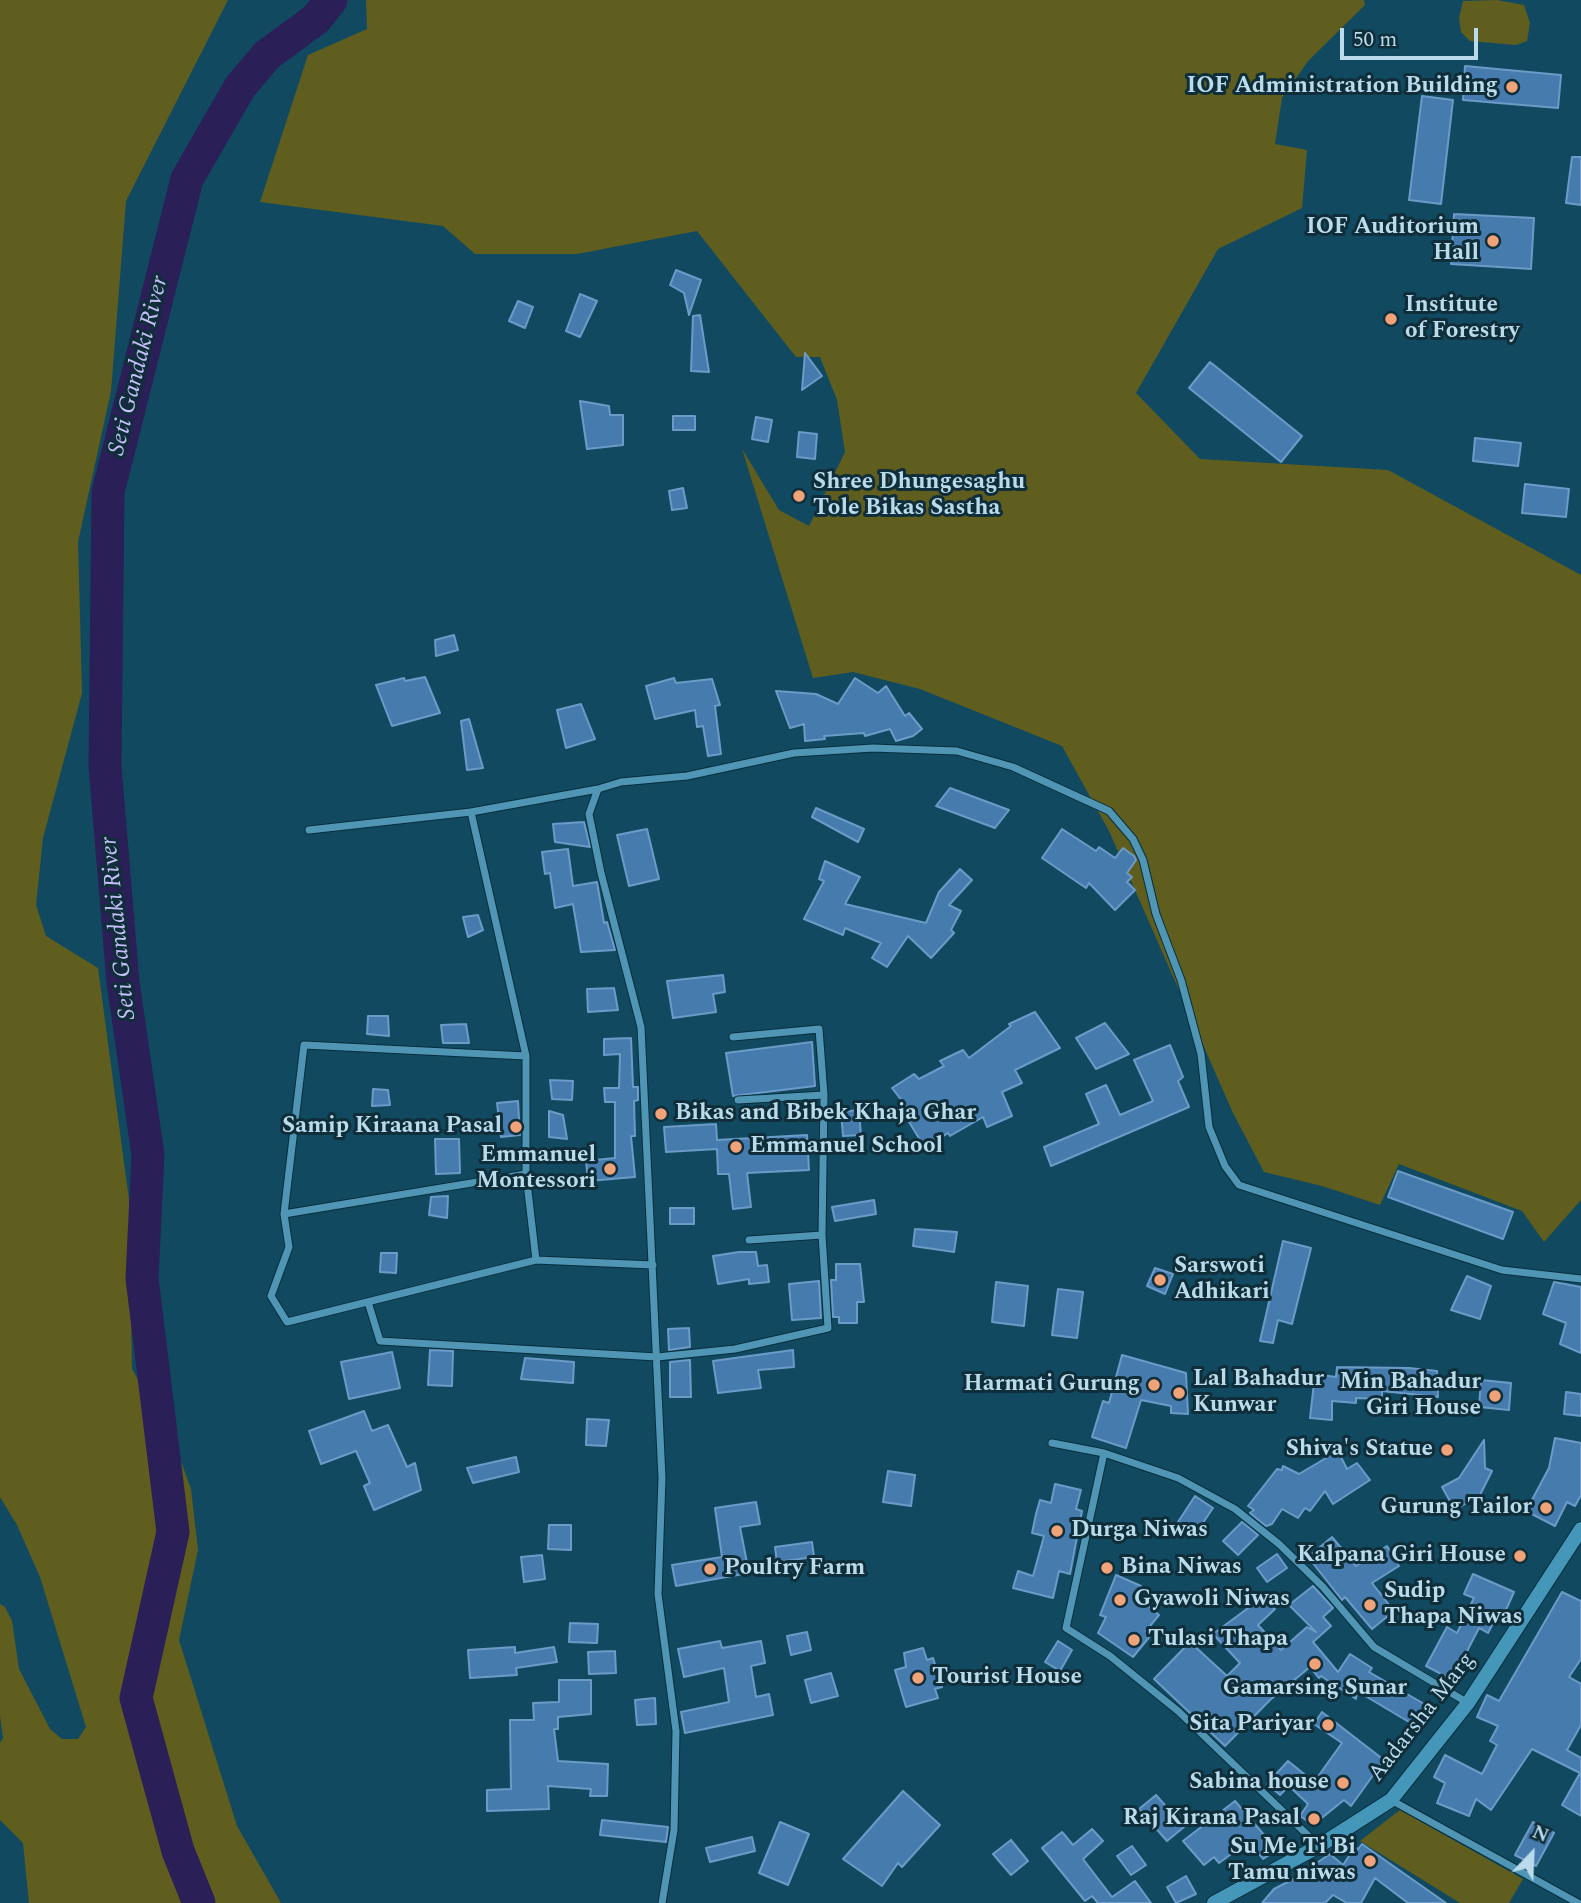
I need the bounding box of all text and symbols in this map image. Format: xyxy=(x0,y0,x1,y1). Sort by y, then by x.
scale bar xyxy=(1343,14,1481,58)
text: 50 m xyxy=(1353,24,1397,56)
place label: IOF Administration Building xyxy=(1187,73,1498,101)
marker: IOF Administration Building xyxy=(1504,79,1520,95)
place label: IOF Auditorium Hall xyxy=(1306,214,1479,268)
marker: IOF Auditorium Hall xyxy=(1485,233,1501,249)
water label: Seti Gandaki River xyxy=(104,273,176,459)
place label: Institute of Forestry xyxy=(1405,292,1520,346)
marker: Institute of Forestry xyxy=(1383,311,1399,327)
place label: Shree Dhungesaghu Tole Bikas Sastha xyxy=(813,469,1025,523)
marker: Shree Dhungesaghu Tole Bikas Sastha xyxy=(791,488,807,504)
water label: Seti Gandaki River xyxy=(96,835,144,1021)
place label: Bikas and Bibek Khaja Ghar xyxy=(675,1100,976,1128)
marker: Bikas and Bibek Khaja Ghar xyxy=(653,1106,669,1122)
place label: Samip Kiraana Pasal xyxy=(282,1113,502,1141)
marker: Samip Kiraana Pasal xyxy=(508,1119,524,1135)
place label: Emmanuel School xyxy=(750,1133,943,1161)
marker: Emmanuel School xyxy=(728,1139,744,1155)
place label: Emmanuel Montessori xyxy=(476,1142,596,1196)
marker: Emmanuel Montessori xyxy=(602,1161,618,1177)
place label: Sarswoti Adhikari xyxy=(1174,1253,1270,1307)
marker: Sarswoti Adhikari xyxy=(1152,1272,1168,1288)
place label: Lal Bahadur Kunwar xyxy=(1193,1366,1324,1420)
place label: Min Bahadur Giri House xyxy=(1339,1369,1481,1423)
place label: Harmati Gurung xyxy=(963,1371,1140,1399)
marker: Harmati Gurung xyxy=(1146,1377,1162,1393)
marker: Lal Bahadur Kunwar xyxy=(1171,1385,1187,1401)
marker: Min Bahadur Giri House xyxy=(1487,1388,1503,1404)
place label: Shiva's Statue xyxy=(1286,1436,1433,1464)
marker: Shiva's Statue xyxy=(1439,1442,1455,1458)
place label: Gurung Tailor xyxy=(1380,1494,1532,1522)
marker: Gurung Tailor xyxy=(1538,1500,1554,1516)
place label: Durga Niwas xyxy=(1071,1517,1208,1545)
marker: Durga Niwas xyxy=(1049,1523,1065,1539)
place label: Kalpana Giri House xyxy=(1297,1542,1506,1570)
marker: Kalpana Giri House xyxy=(1512,1548,1528,1564)
place label: Bina Niwas xyxy=(1121,1554,1242,1582)
place label: Poultry Farm xyxy=(724,1555,865,1583)
marker: Bina Niwas xyxy=(1099,1560,1115,1576)
marker: Poultry Farm xyxy=(702,1561,718,1577)
place label: Sudip Thapa Niwas xyxy=(1384,1578,1523,1632)
place label: Gyawoli Niwas xyxy=(1134,1586,1290,1614)
marker: Gyawoli Niwas xyxy=(1112,1592,1128,1608)
marker: Sudip Thapa Niwas xyxy=(1362,1597,1378,1613)
place label: Tulasi Thapa xyxy=(1148,1626,1288,1654)
marker: Tulasi Thapa xyxy=(1126,1632,1142,1648)
street label: Aadarsha Marg xyxy=(1364,1648,1482,1788)
marker: Gamarsing Sunar xyxy=(1307,1656,1323,1672)
place label: Tourist House xyxy=(932,1664,1082,1692)
marker: Tourist House xyxy=(910,1670,926,1686)
place label: Gamarsing Sunar xyxy=(1223,1675,1407,1703)
place label: Sita Pariyar xyxy=(1189,1711,1314,1739)
marker: Sita Pariyar xyxy=(1320,1717,1336,1733)
place label: Sabina house xyxy=(1189,1769,1329,1797)
marker: Sabina house xyxy=(1335,1775,1351,1791)
place label: Raj Kirana Pasal xyxy=(1123,1805,1300,1833)
marker: Raj Kirana Pasal xyxy=(1306,1811,1322,1827)
text: N xyxy=(1528,1818,1553,1851)
north arrow xyxy=(1497,1819,1567,1889)
place label: Su Me Ti Bi Tamu niwas xyxy=(1228,1834,1356,1888)
marker: Su Me Ti Bi Tamu niwas xyxy=(1362,1853,1378,1869)

